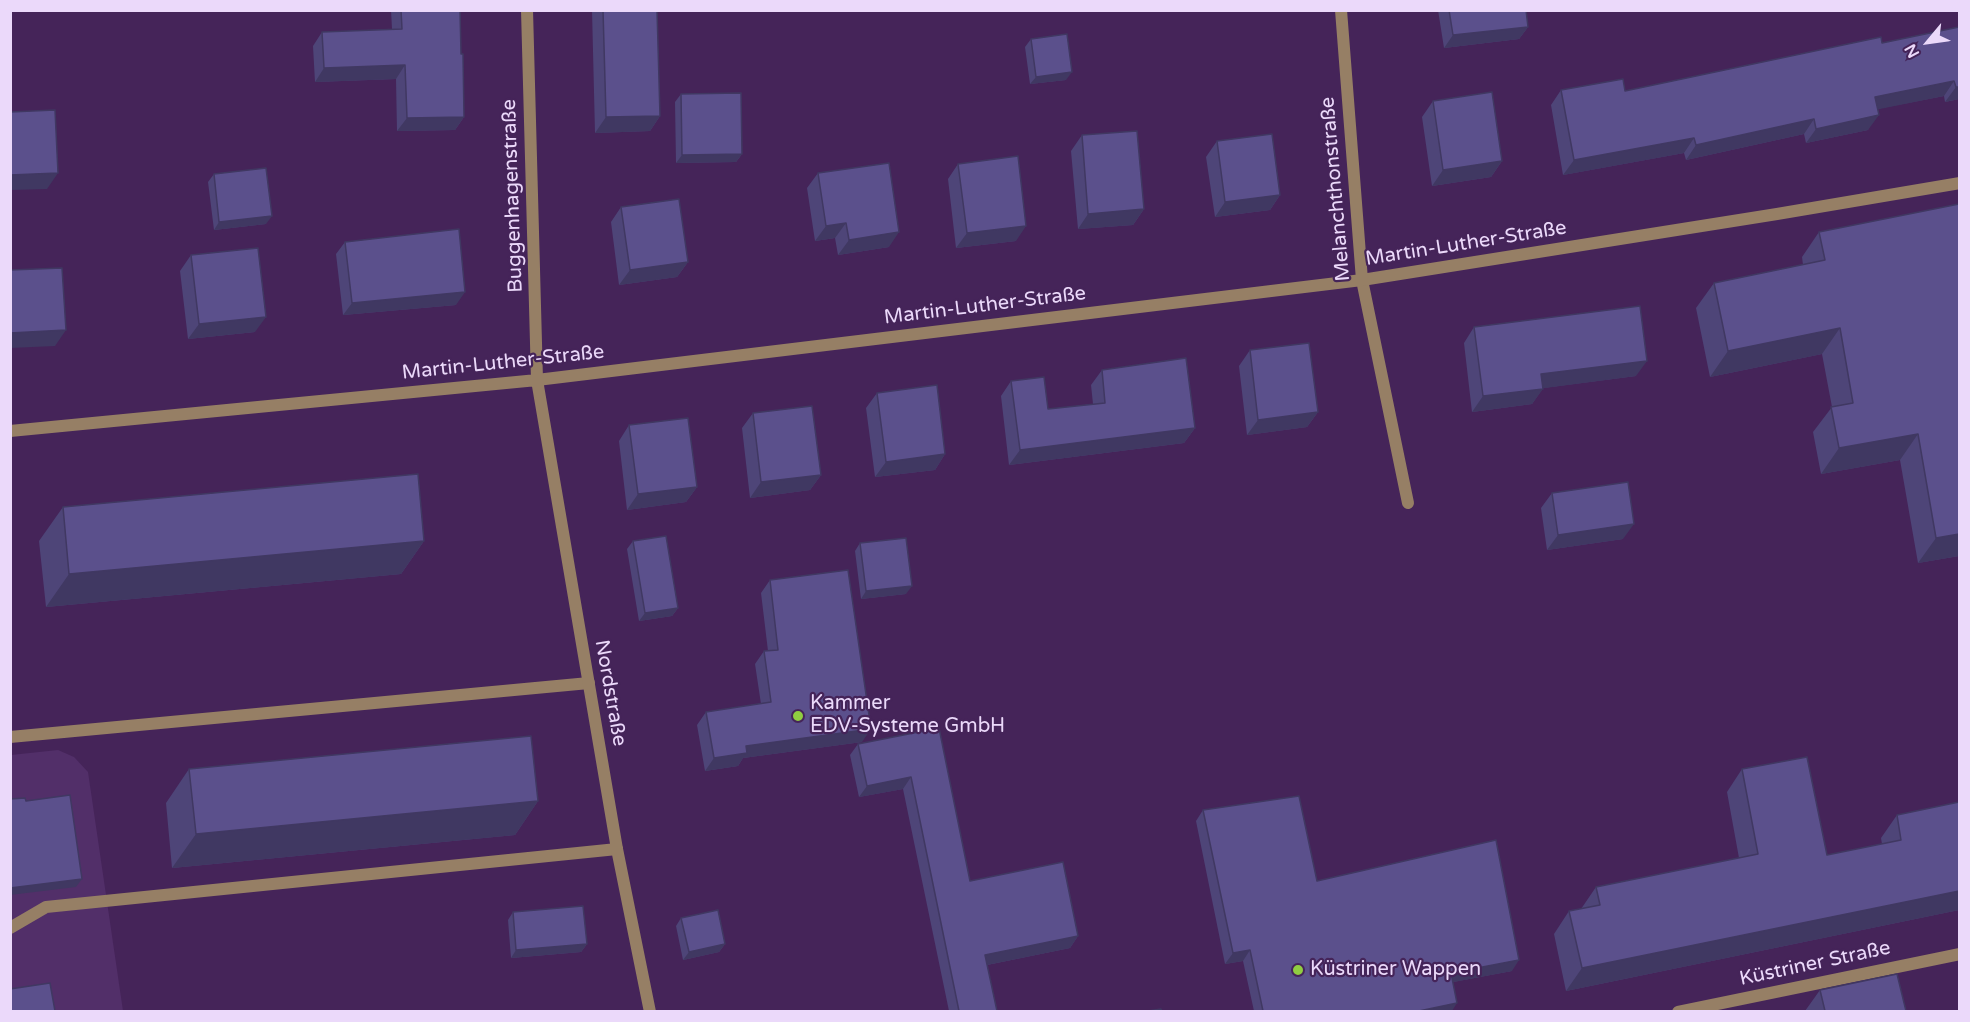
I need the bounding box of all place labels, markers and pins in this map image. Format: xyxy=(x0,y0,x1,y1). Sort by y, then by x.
place label: Kammer EDV-Systeme GmbH xyxy=(810,692,1005,739)
marker: Kammer EDV-Systeme GmbH xyxy=(791,709,805,723)
place label: Küstriner Wappen xyxy=(1310,958,1481,982)
marker: Küstriner Wappen xyxy=(1291,963,1305,977)

